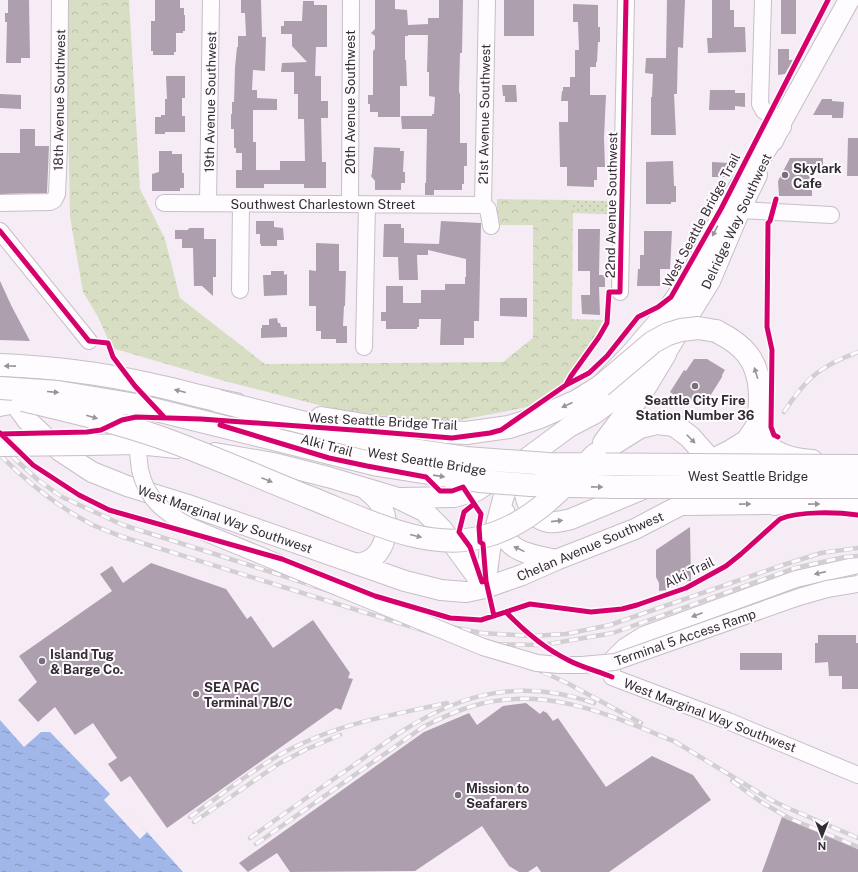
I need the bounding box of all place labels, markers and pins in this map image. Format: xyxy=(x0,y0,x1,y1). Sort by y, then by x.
place label: Skylark Cafe xyxy=(793,161,842,191)
marker: Skylark Cafe xyxy=(780,170,790,180)
marker: Seattle City Fire Station Number 36 xyxy=(690,381,700,391)
place label: Seattle City Fire Station Number 36 xyxy=(636,393,755,423)
place label: Island Tug & Barge Co. xyxy=(50,647,123,677)
marker: Island Tug & Barge Co. xyxy=(37,656,47,666)
place label: SEA PAC Terminal 7B/C xyxy=(204,680,293,710)
marker: SEA PAC Terminal 7B/C xyxy=(191,689,201,699)
place label: Mission to Seafarers xyxy=(466,781,529,811)
marker: Mission to Seafarers xyxy=(453,790,463,800)

